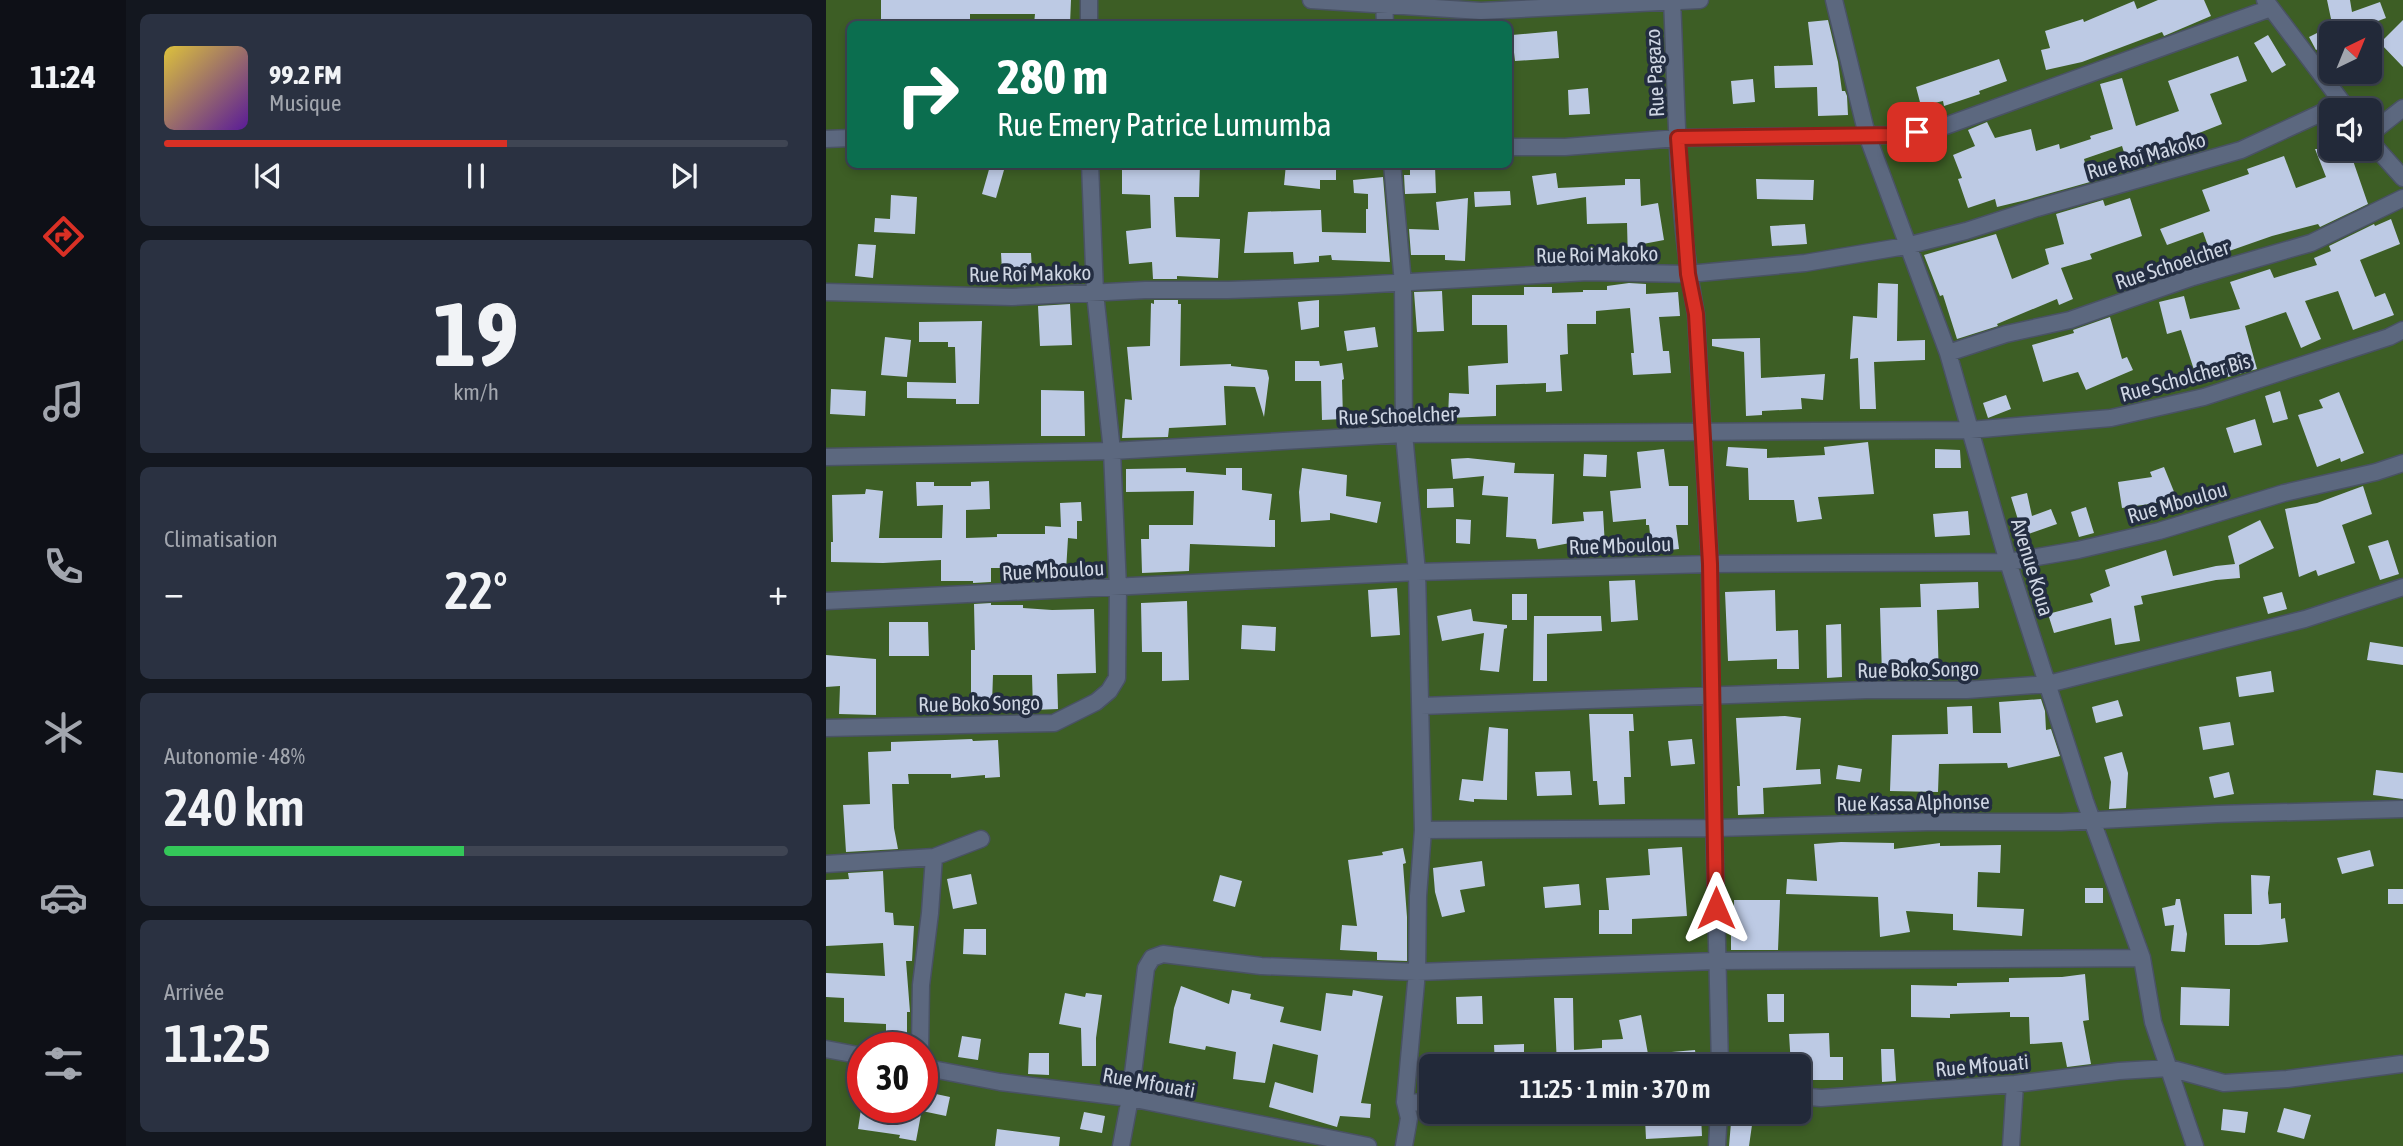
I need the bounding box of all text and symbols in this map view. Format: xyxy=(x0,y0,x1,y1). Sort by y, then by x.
north arrow xyxy=(2319,21,2382,84)
map controls xyxy=(2319,21,2382,161)
street label: Rue Pagazo xyxy=(1640,28,1668,118)
text: 280 m xyxy=(997,48,1108,104)
icon: right xyxy=(882,49,973,140)
text: 11:24 xyxy=(30,58,96,95)
text: 99.2 FM xyxy=(269,60,342,90)
text: Musique xyxy=(269,90,341,116)
button: sound xyxy=(2319,98,2382,161)
pin xyxy=(1887,102,1947,162)
text: Rue Emery Patrice Lumumba xyxy=(997,106,1332,143)
icon: arrive xyxy=(1898,113,1936,151)
street label: Rue Roi Makoko xyxy=(2084,127,2208,183)
icon: previous xyxy=(249,157,287,195)
icon: pause xyxy=(457,157,495,195)
icon: next xyxy=(665,157,703,195)
icon: directions xyxy=(39,212,88,261)
street label: Rue Schoelcher xyxy=(2112,234,2233,294)
street label: Rue Roi Makoko xyxy=(1536,241,1658,267)
street label: Rue Roi Makoko xyxy=(969,260,1091,286)
text: 19 xyxy=(433,281,519,385)
street label: Rue Scholcher Bis xyxy=(2117,348,2253,406)
icon: music xyxy=(39,377,88,426)
text: km/h xyxy=(453,379,499,405)
street label: Rue Schoelcher xyxy=(1337,401,1457,429)
street label: Rue Mboulou xyxy=(2124,476,2230,528)
street label: Avenue Koua xyxy=(2007,515,2059,619)
text: Climatisation xyxy=(164,526,278,552)
street label: Rue Mboulou xyxy=(1568,531,1672,559)
icon: phone xyxy=(39,542,88,591)
street label: Rue Mboulou xyxy=(1001,555,1105,585)
text: 22° xyxy=(444,560,508,620)
text: − xyxy=(164,570,184,613)
text: + xyxy=(768,570,788,613)
street label: Rue Boko Songo xyxy=(1857,656,1979,682)
street label: Rue Boko Songo xyxy=(918,690,1040,716)
icon: climate xyxy=(39,708,88,757)
text: Autonomie · 48% xyxy=(164,743,305,769)
text: 240 km xyxy=(164,777,305,837)
street label: Rue Kassa Alphonse xyxy=(1836,789,1990,815)
position arrow xyxy=(1679,871,1753,945)
icon: car xyxy=(39,873,88,922)
text: Arrivée xyxy=(164,979,224,1005)
text: 11:25 xyxy=(164,1013,271,1073)
speed limit sign: 30 xyxy=(847,1032,938,1123)
icon: filters xyxy=(39,1039,88,1088)
street label: Rue Mfouati xyxy=(1934,1049,2030,1081)
street label: Rue Mfouati xyxy=(1101,1062,1197,1102)
text: 11:25 · 1 min · 370 m xyxy=(1520,1074,1710,1104)

